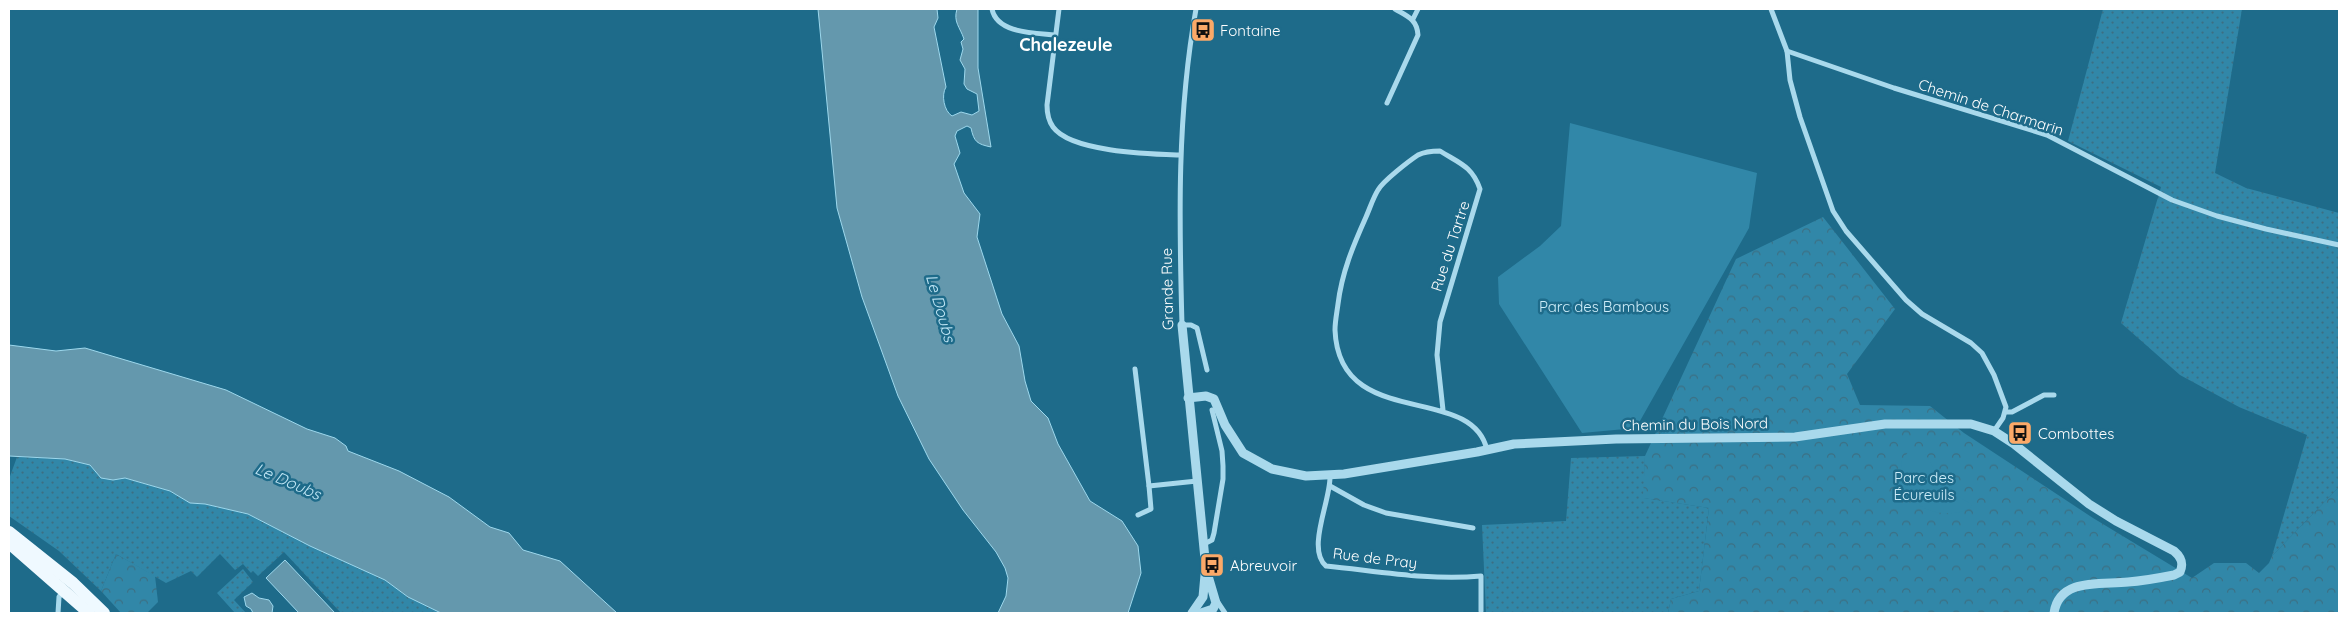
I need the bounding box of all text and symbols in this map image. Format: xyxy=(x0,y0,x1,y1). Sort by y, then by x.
bus stop icon: Fontaine xyxy=(1190,17,1216,43)
place label: Fontaine xyxy=(1220,21,1281,40)
district label: Chalezeule xyxy=(1019,33,1113,56)
street label: Chemin de Charmarin xyxy=(1916,75,2066,139)
street label: Rue du Tartre xyxy=(1426,198,1474,294)
street label: Grande Rue xyxy=(1157,248,1177,330)
water label: Le Doubs xyxy=(922,272,961,346)
park label: Parc des Bambous xyxy=(1539,297,1669,316)
street label: Chemin du Bois Nord xyxy=(1622,413,1768,435)
bus stop icon: Combottes xyxy=(2007,420,2033,446)
place label: Combottes xyxy=(2038,424,2114,443)
water label: Le Doubs xyxy=(252,458,325,504)
park label: Parc des Écureuils xyxy=(1894,468,1954,504)
street label: Rue de Pray xyxy=(1332,543,1418,573)
bus stop icon: Abreuvoir xyxy=(1199,552,1225,578)
place label: Abreuvoir xyxy=(1230,556,1297,575)

